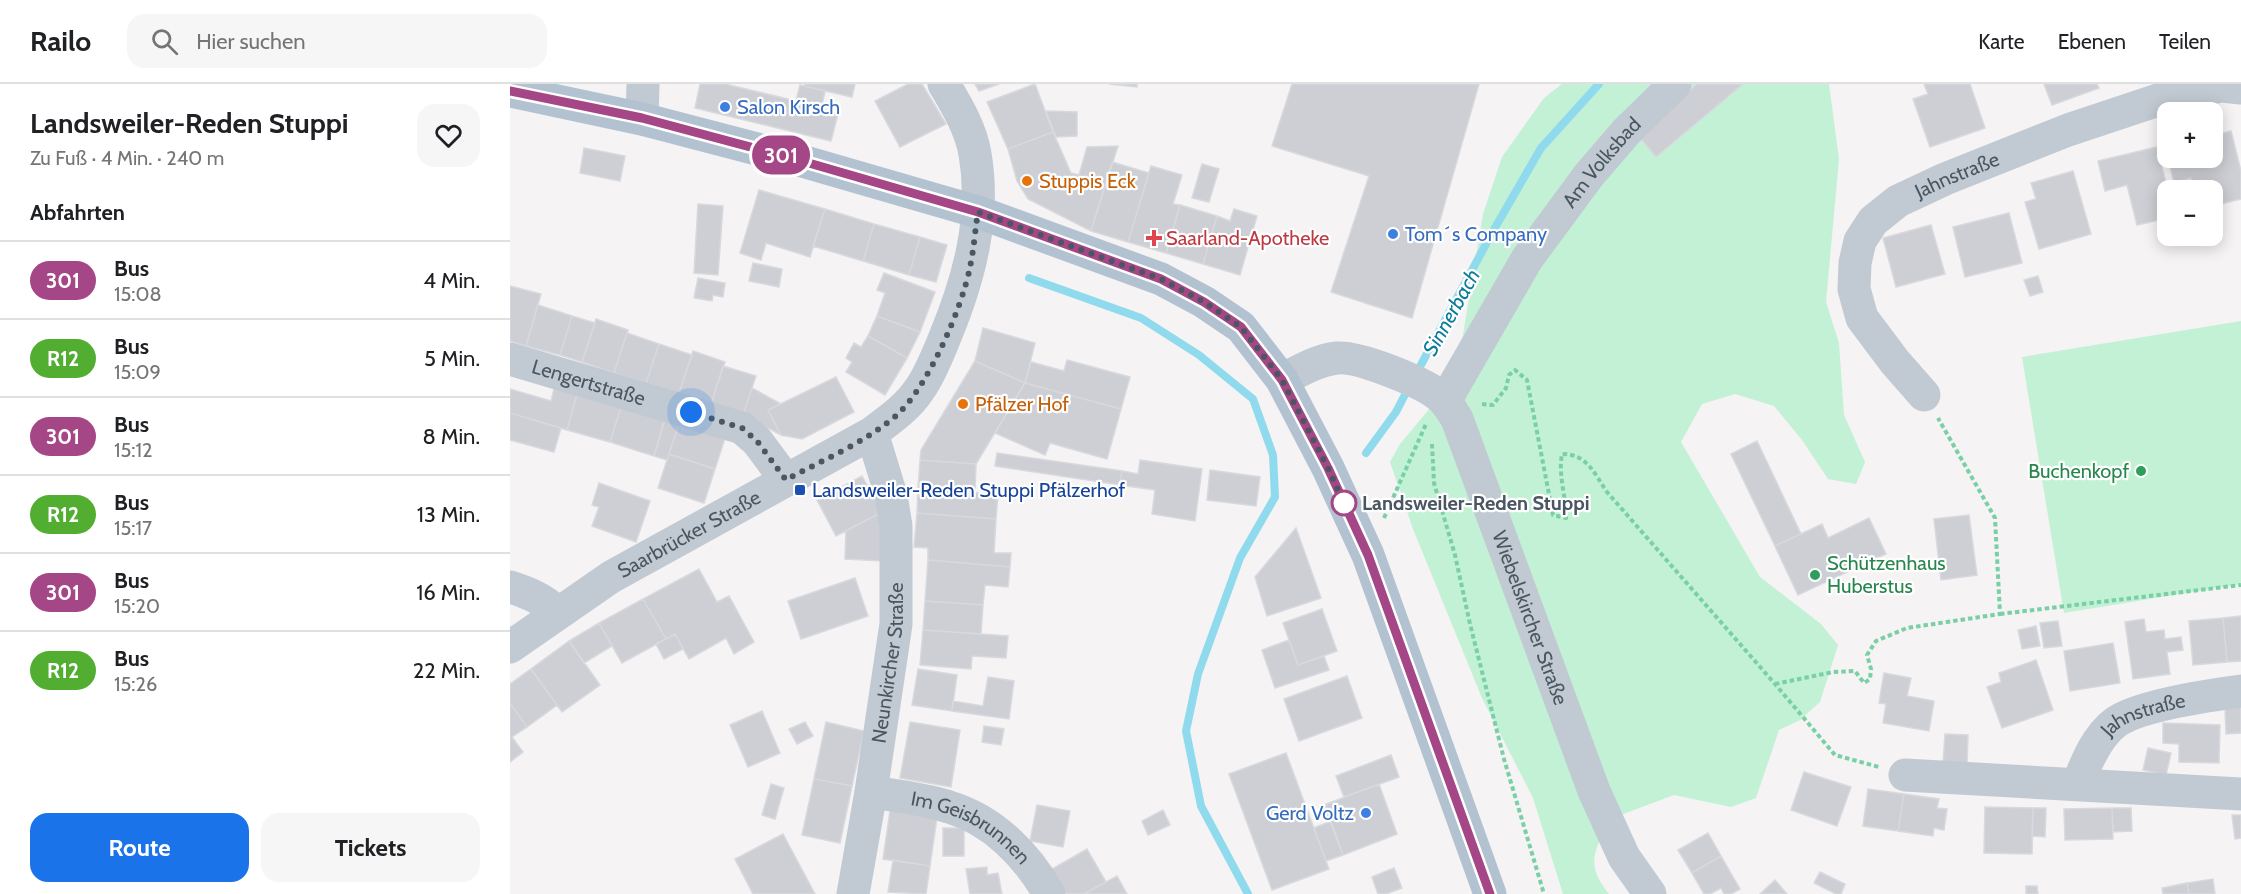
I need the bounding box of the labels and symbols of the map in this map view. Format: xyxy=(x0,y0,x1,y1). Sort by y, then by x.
place label: Salon Kirsch xyxy=(737,95,840,119)
marker: Salon Kirsch xyxy=(718,100,732,114)
street label: Am Volksbad xyxy=(1557,112,1646,212)
line badge: 301 xyxy=(746,136,816,174)
street label: Jahnstraße xyxy=(1910,147,2003,204)
place label: Stuppis Eck xyxy=(1039,169,1136,193)
marker: Stuppis Eck xyxy=(1020,174,1034,188)
place label: Tom´s Company xyxy=(1405,222,1547,246)
place label: Saarland-Apotheke xyxy=(1166,226,1329,250)
marker: Tom´s Company xyxy=(1386,227,1400,241)
marker: Saarland-Apotheke xyxy=(1147,231,1161,245)
water label: Sinnerbach xyxy=(1417,264,1485,360)
street label: Lengertstraße xyxy=(529,354,648,411)
place label: Pfälzer Hof xyxy=(975,392,1069,416)
your location xyxy=(676,397,706,427)
marker: Pfälzer Hof xyxy=(956,397,970,411)
place label: Buchenkopf xyxy=(2028,459,2129,483)
marker: Buchenkopf xyxy=(2134,464,2148,478)
place label: Landsweiler-Reden Stuppi Pfälzerhof xyxy=(812,478,1126,502)
marker: Landsweiler-Reden Stuppi Pfälzerhof xyxy=(793,483,807,497)
street label: Saarbrücker Straße xyxy=(613,485,765,583)
marker: Landsweiler-Reden Stuppi xyxy=(1331,490,1357,516)
place label: Landsweiler-Reden Stuppi xyxy=(1362,491,1589,515)
street label: Wiebelskircher Straße xyxy=(1487,527,1573,708)
place label: Schützenhaus Huberstus xyxy=(1827,551,1946,598)
marker: Schützenhaus Huberstus xyxy=(1808,568,1822,582)
street label: Neunkircher Straße xyxy=(866,583,908,745)
street label: Jahnstraße xyxy=(2095,688,2187,742)
street label: Im Geisbrunnen xyxy=(909,786,1036,869)
place label: Gerd Voltz xyxy=(1266,801,1354,825)
marker: Gerd Voltz xyxy=(1359,806,1373,820)

